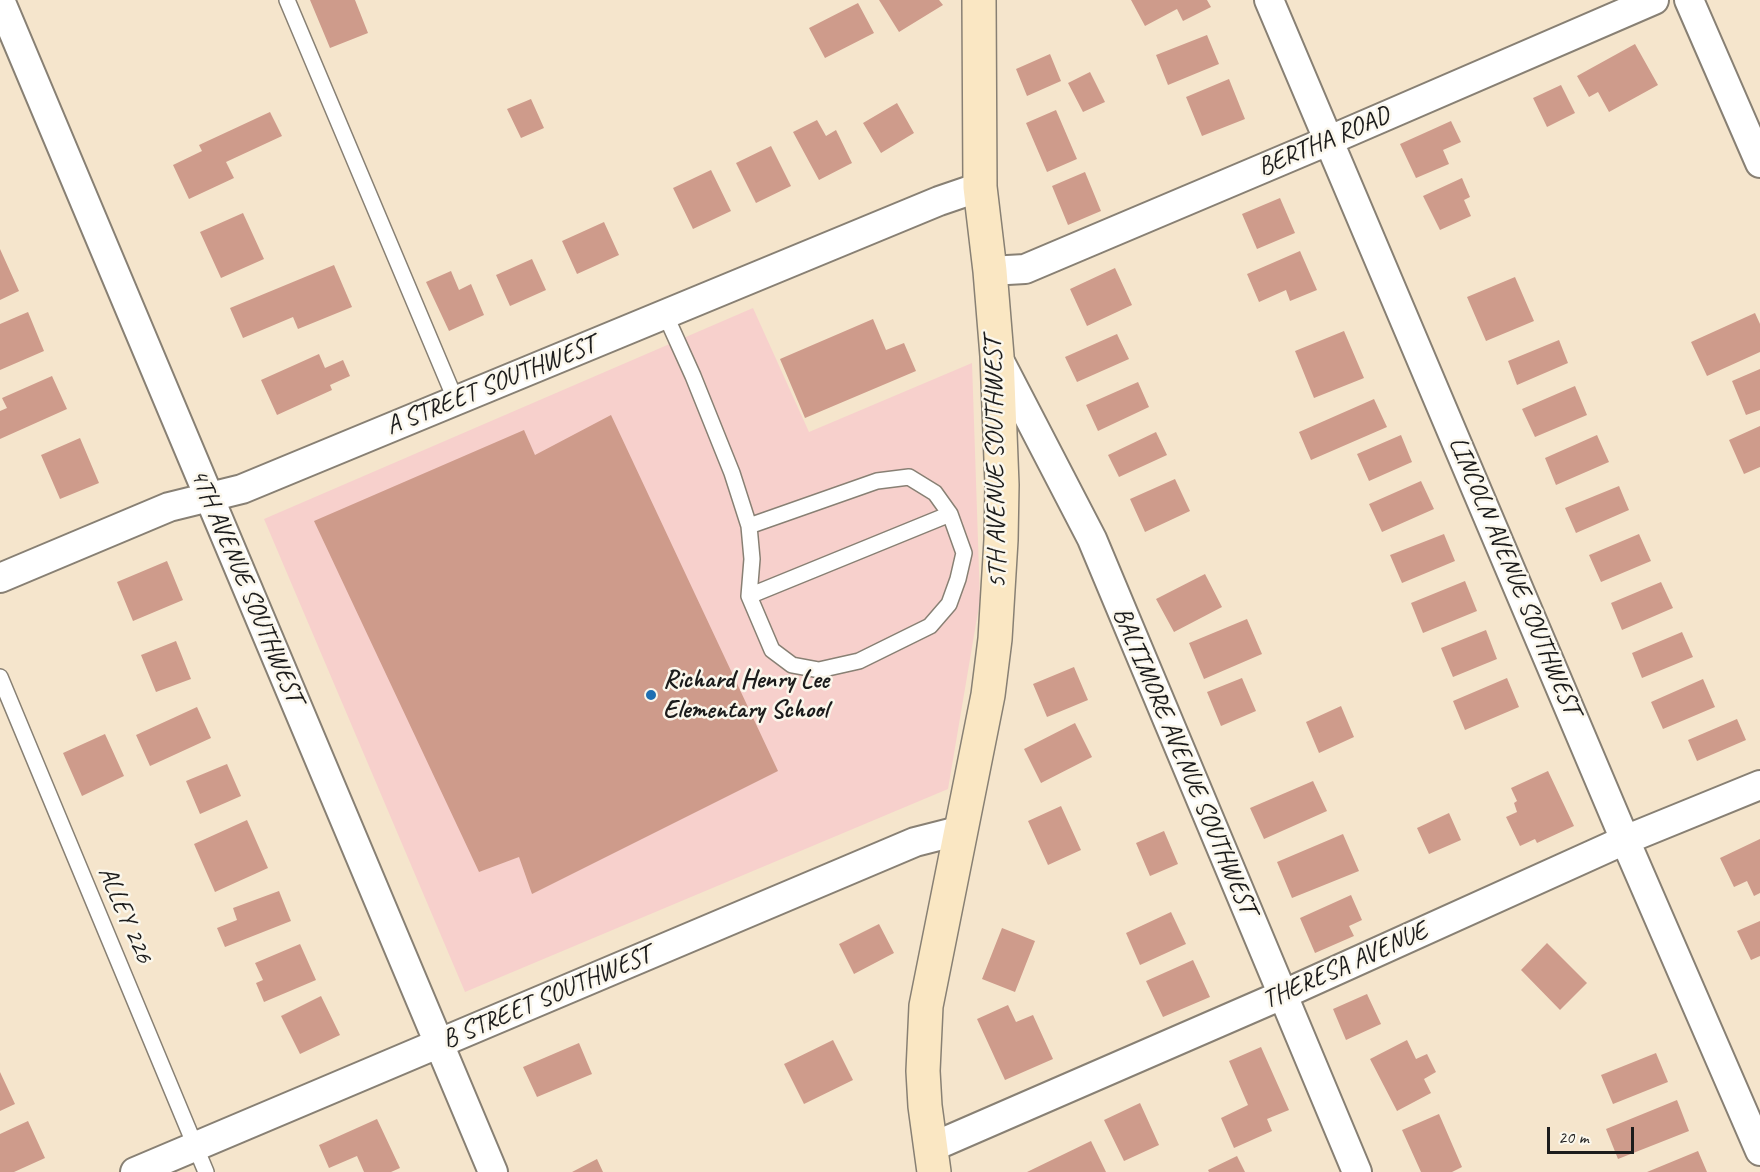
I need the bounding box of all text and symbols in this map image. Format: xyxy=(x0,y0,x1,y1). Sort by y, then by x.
street label: BERTHA ROAD xyxy=(1253,100,1395,184)
street label: A STREET SOUTHWEST xyxy=(381,330,601,442)
street label: 5TH AVENUE SOUTHWEST xyxy=(978,337,1014,589)
street label: LINCOLN AVENUE SOUTHWEST xyxy=(1441,432,1587,720)
street label: 4TH AVENUE SOUTHWEST xyxy=(183,464,309,708)
street label: BALTIMORE AVENUE SOUTHWEST xyxy=(1105,603,1263,919)
place label: Richard Henry Lee Elementary School xyxy=(663,664,829,726)
marker: Richard Henry Lee Elementary School xyxy=(644,688,658,702)
street label: ALLEY 226 xyxy=(91,862,159,968)
street label: THERESA AVENUE xyxy=(1258,916,1432,1016)
street label: B STREET SOUTHWEST xyxy=(438,940,656,1056)
scale bar xyxy=(1550,1115,1637,1153)
text: 20 m xyxy=(1558,1126,1589,1148)

